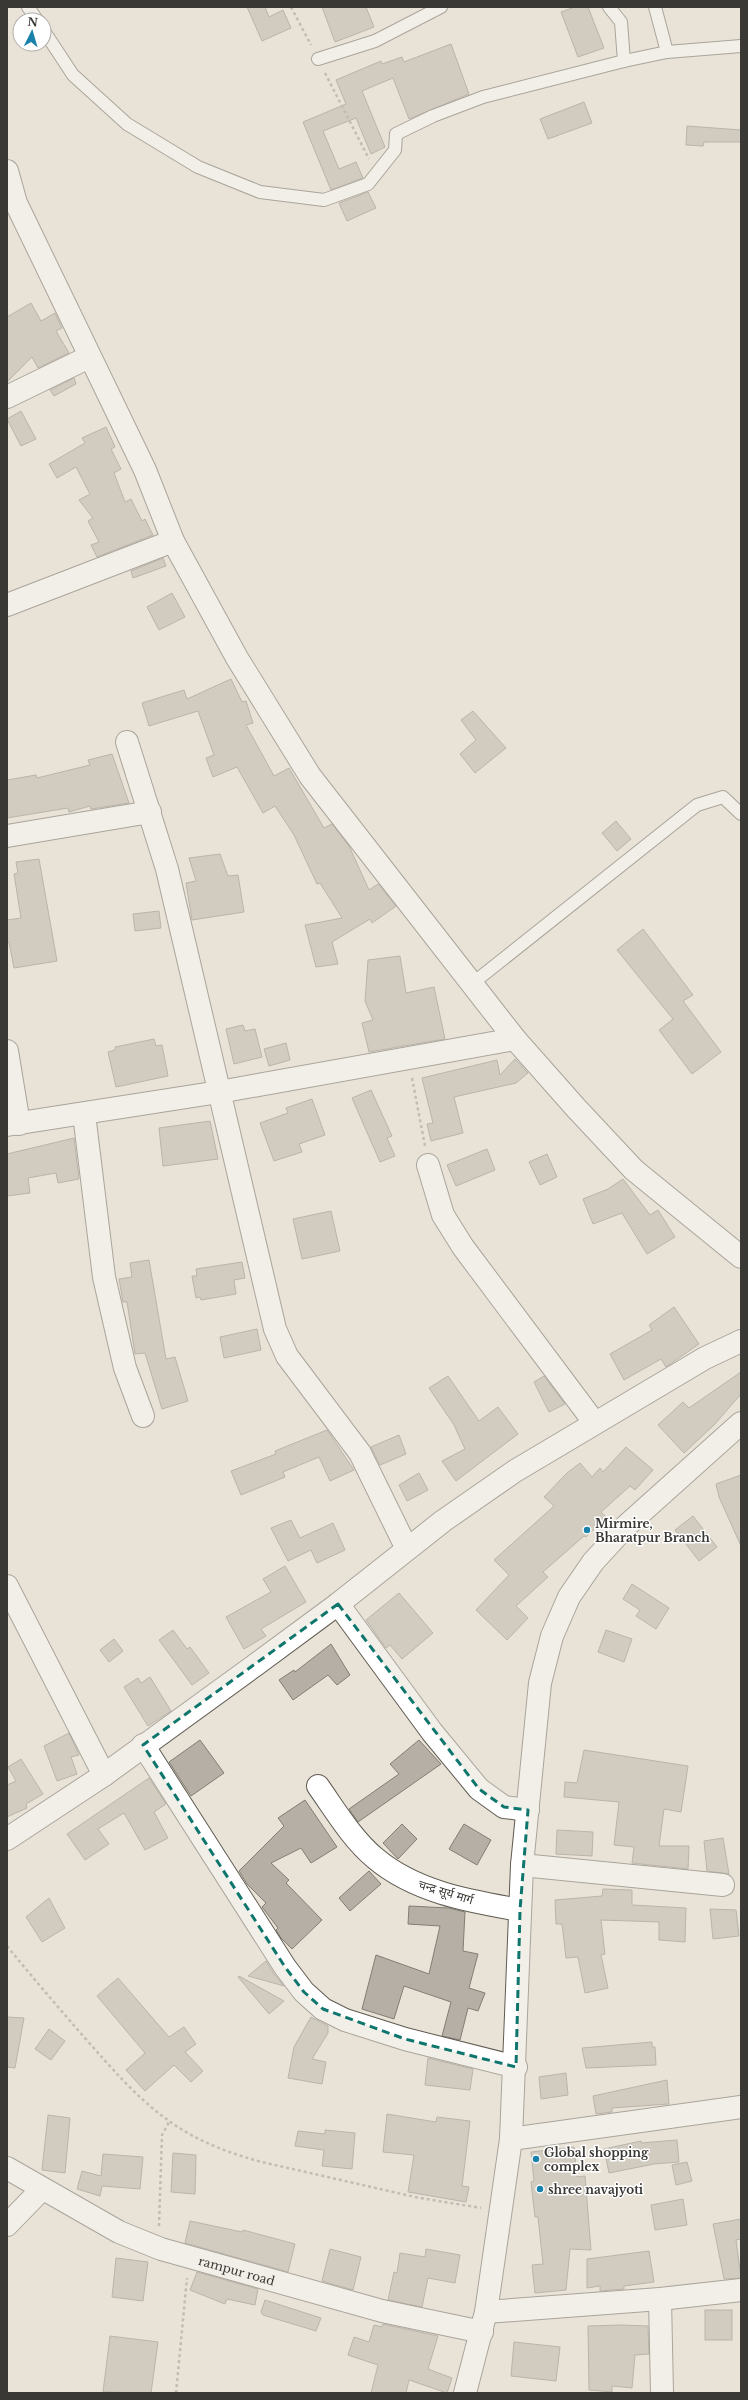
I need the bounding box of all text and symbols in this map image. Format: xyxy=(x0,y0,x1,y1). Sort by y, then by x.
north arrow xyxy=(12,12,52,52)
text: N xyxy=(27,15,39,30)
place label: Mirmire, Bharatpur Branch xyxy=(595,1516,710,1545)
marker: Mirmire, Bharatpur Branch xyxy=(582,1525,592,1535)
street label: चन्द्र सूर्य मार्ग xyxy=(416,1877,476,1909)
place label: Global shopping complex xyxy=(544,2145,649,2174)
marker: Global shopping complex xyxy=(531,2154,541,2164)
place label: shree navajyoti xyxy=(548,2182,644,2197)
marker: shree navajyoti xyxy=(535,2184,545,2194)
street label: rampur road xyxy=(197,2252,277,2288)

